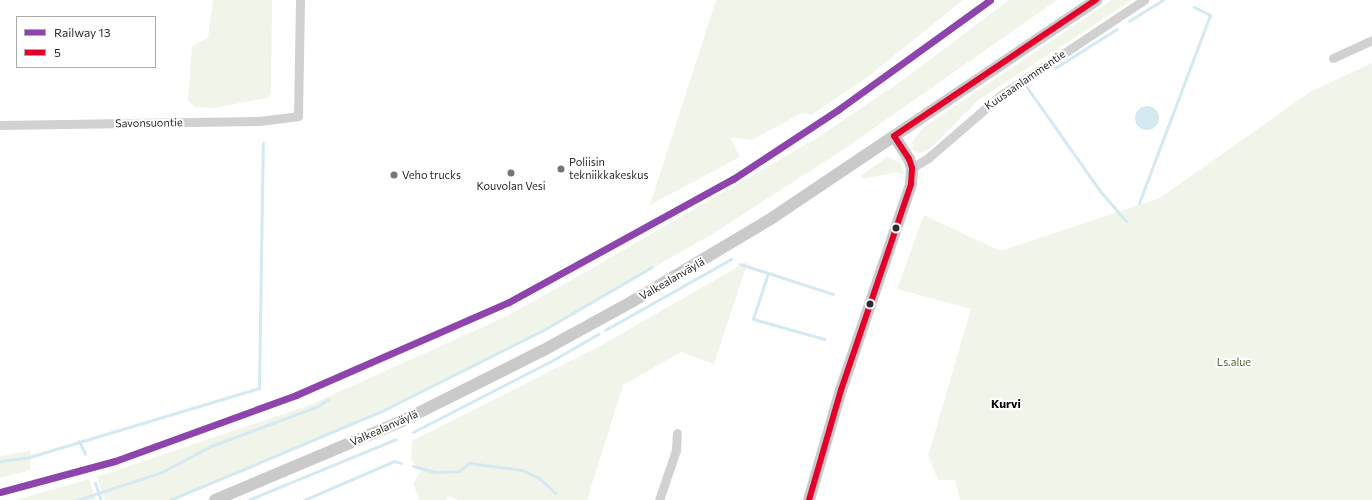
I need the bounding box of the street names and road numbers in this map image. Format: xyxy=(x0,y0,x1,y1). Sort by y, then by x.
street label: Kuusaanlammentie xyxy=(982,47,1068,113)
street label: Savonsuontie xyxy=(115,116,183,130)
street label: Valkealanväylä xyxy=(637,255,707,303)
street label: Valkealanväylä xyxy=(348,407,420,449)

